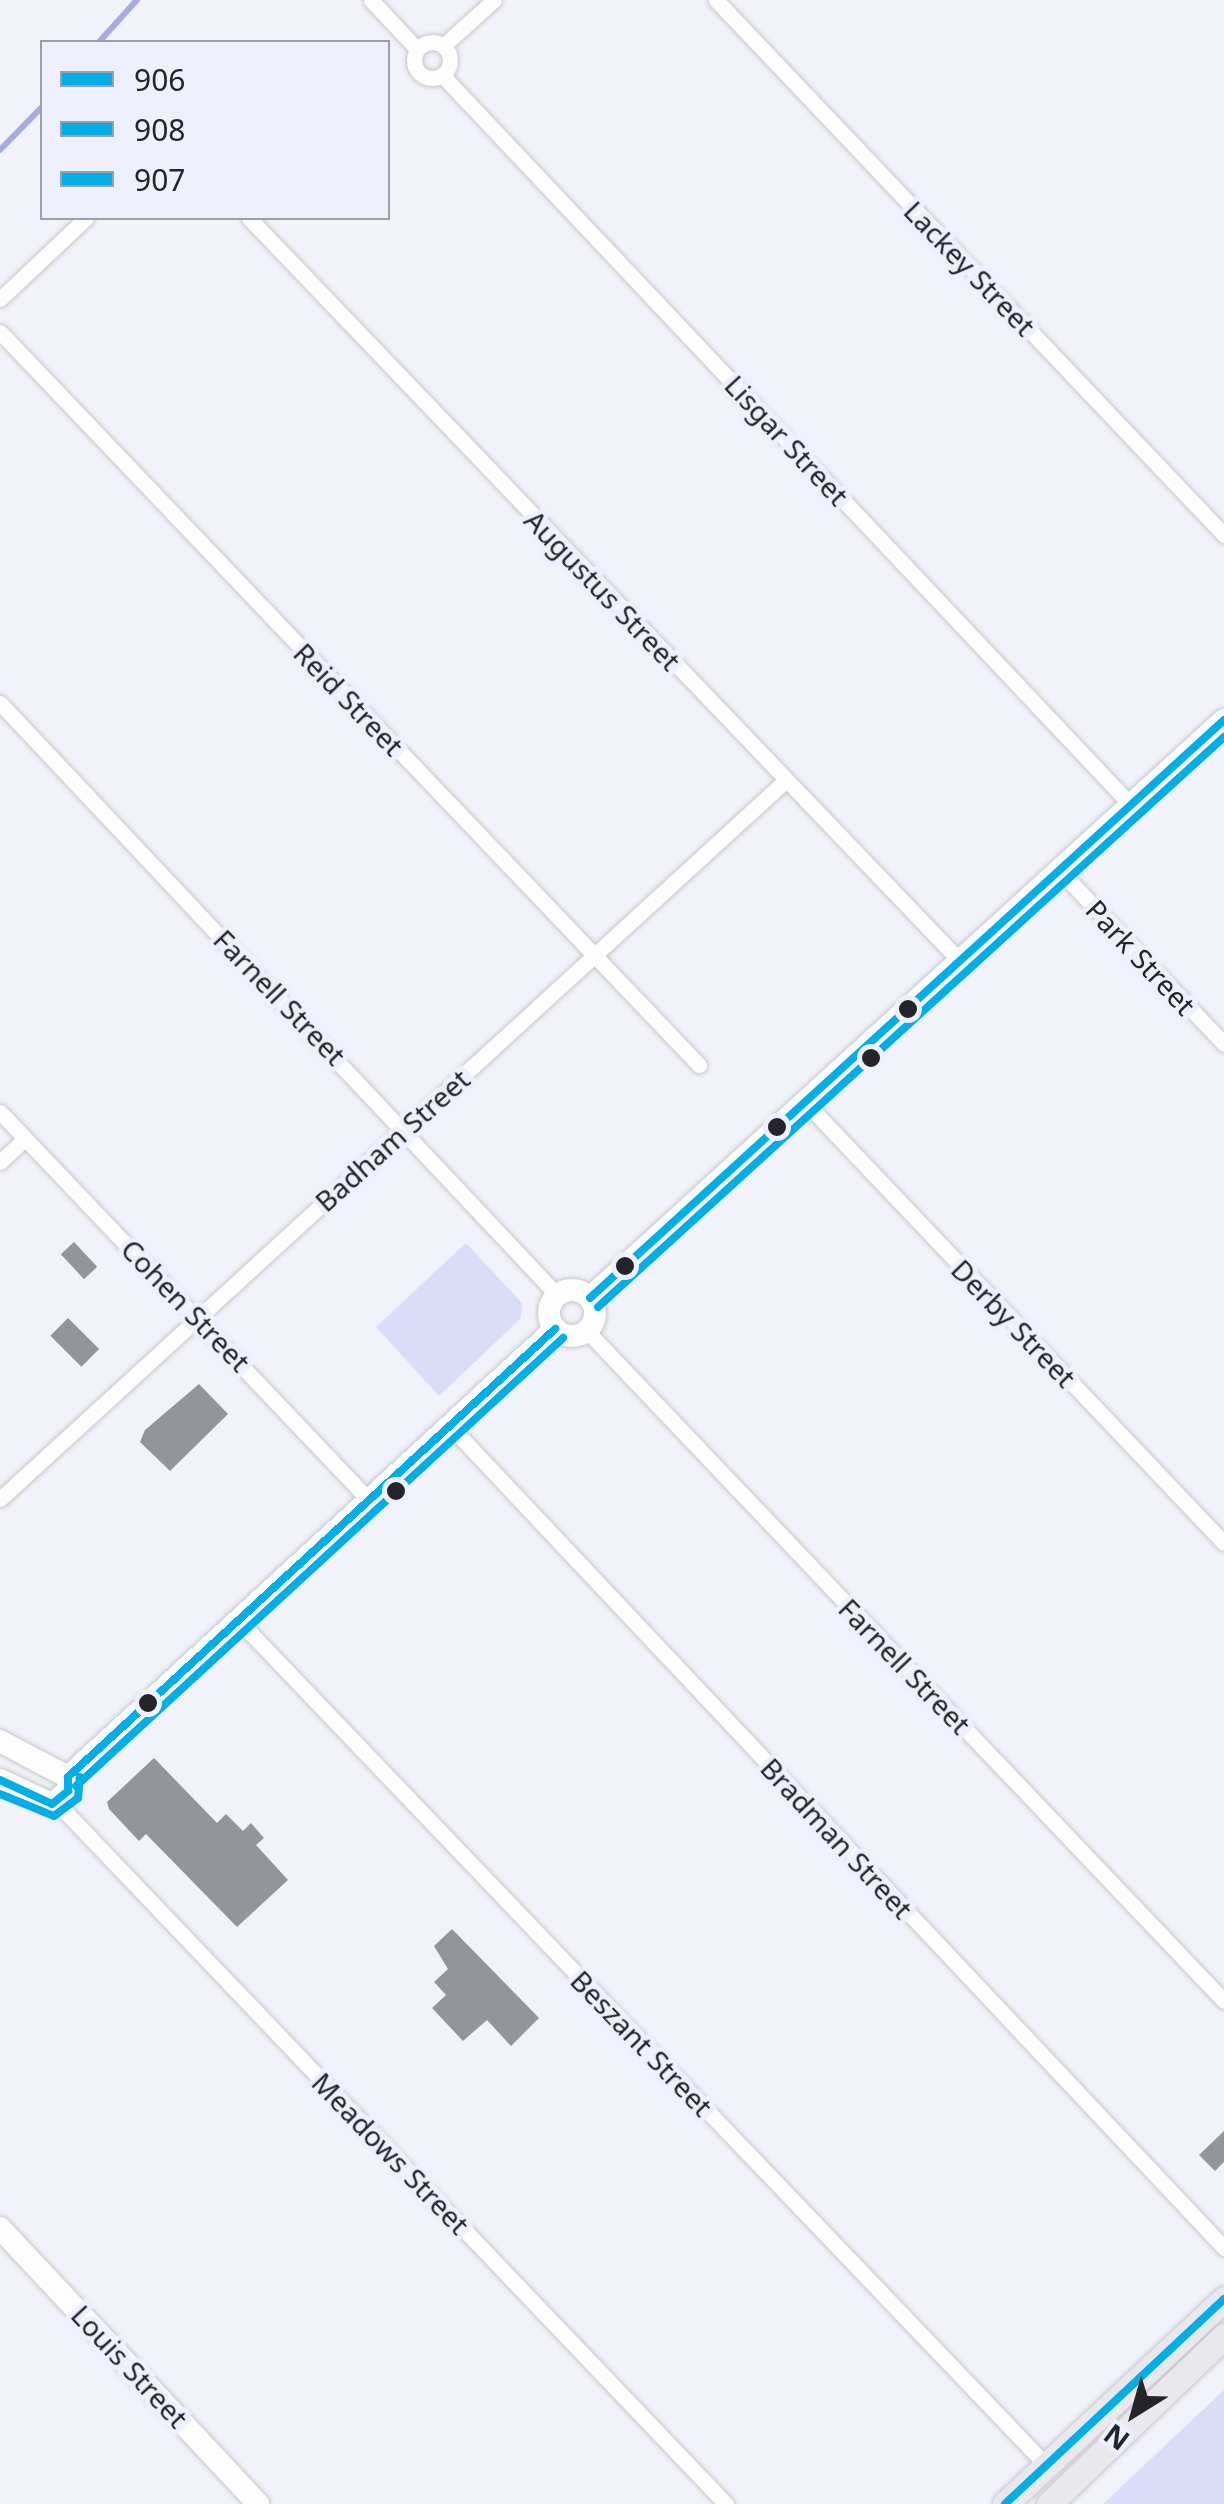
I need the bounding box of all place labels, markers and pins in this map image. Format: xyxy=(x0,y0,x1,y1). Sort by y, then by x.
unlabelled marker xyxy=(898,999,918,1019)
unlabelled marker xyxy=(861,1048,881,1068)
unlabelled marker xyxy=(767,1117,787,1137)
unlabelled marker xyxy=(615,1256,635,1276)
unlabelled marker xyxy=(386,1481,406,1501)
unlabelled marker xyxy=(138,1693,158,1713)

